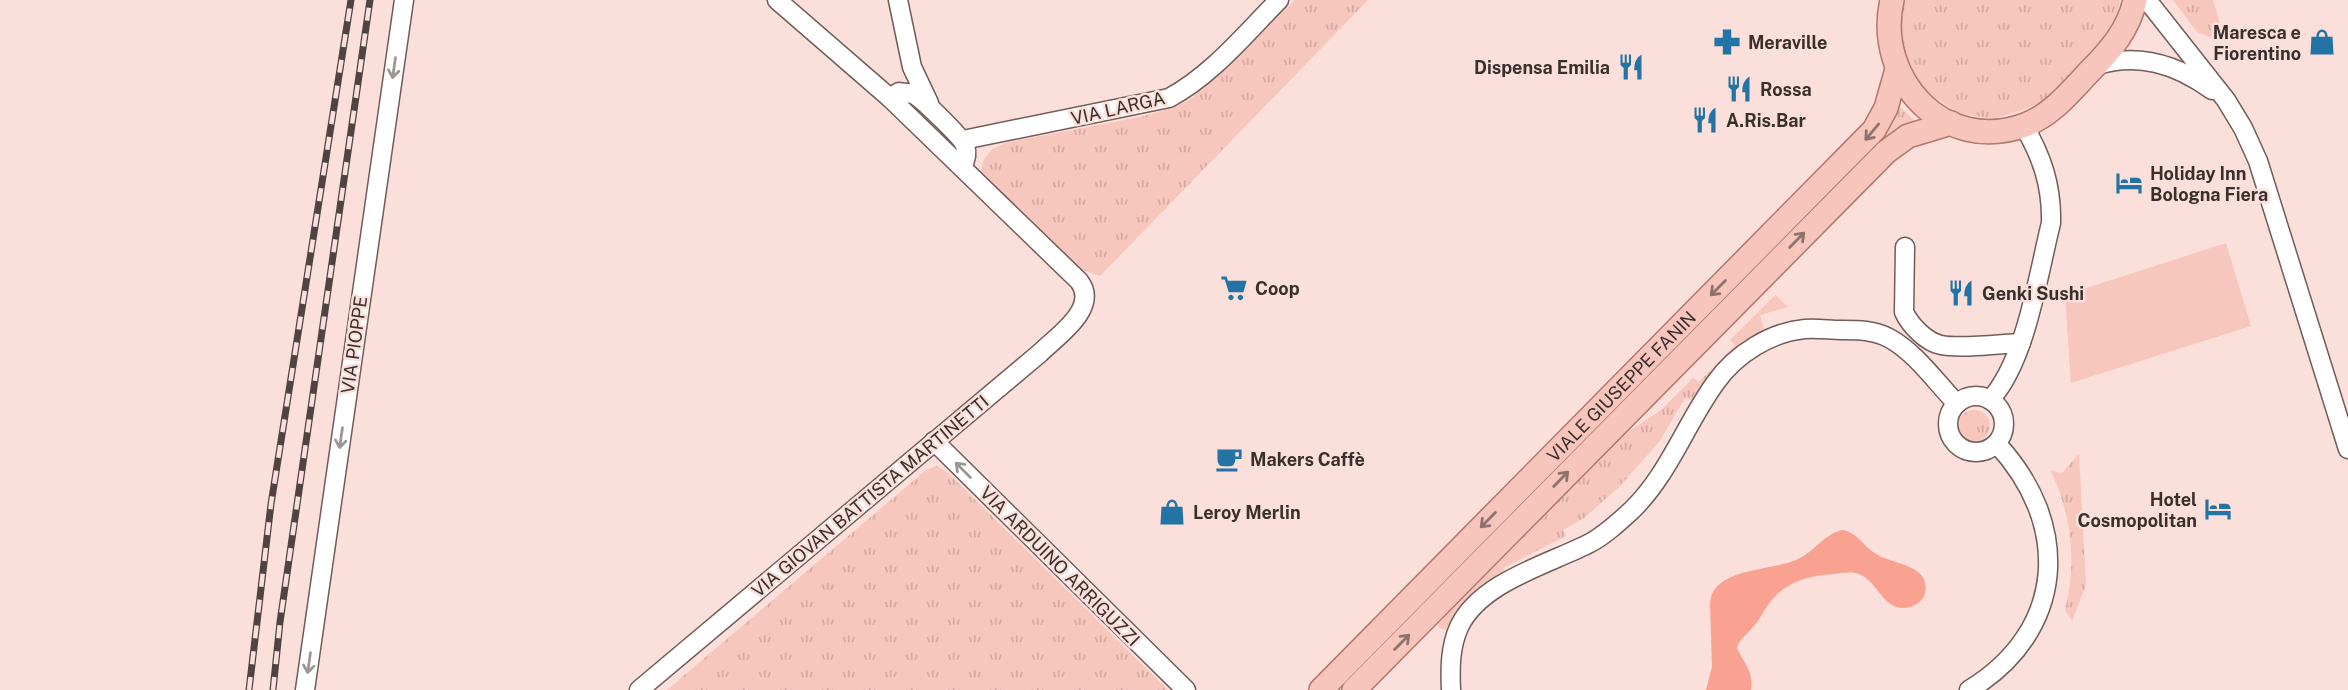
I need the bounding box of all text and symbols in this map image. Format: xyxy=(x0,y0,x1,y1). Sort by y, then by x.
place label: Maresca e Fiorentino xyxy=(2213,22,2301,64)
pharmacy icon: Meraville xyxy=(1712,27,1742,57)
shop icon: Maresca e Fiorentino xyxy=(2307,27,2337,57)
place label: Meraville xyxy=(1748,32,1827,53)
restaurant icon: Dispensa Emilia xyxy=(1616,52,1646,82)
one-way arrow xyxy=(387,56,400,78)
place label: Dispensa Emilia xyxy=(1474,57,1610,78)
restaurant icon: Rossa xyxy=(1724,74,1754,104)
place label: Rossa xyxy=(1760,79,1812,100)
street label: VIA LARGA xyxy=(1069,87,1167,129)
restaurant icon: A.Ris.Bar xyxy=(1690,105,1720,135)
place label: A.Ris.Bar xyxy=(1726,110,1806,131)
one-way arrow xyxy=(1864,122,1880,140)
place label: Holiday Inn Bologna Fiera xyxy=(2150,163,2268,205)
hotel icon: Holiday Inn Bologna Fiera xyxy=(2114,168,2144,198)
one-way arrow xyxy=(1789,232,1806,249)
supermarket icon: Coop xyxy=(1219,273,1249,303)
place label: Coop xyxy=(1255,278,1300,299)
restaurant icon: Genki Sushi xyxy=(1946,278,1976,308)
one-way arrow xyxy=(1709,280,1726,297)
place label: Genki Sushi xyxy=(1982,283,2084,304)
street label: VIA PIOPPE xyxy=(337,295,371,395)
street label: VIALE GIUSEPPE FANIN xyxy=(1542,307,1700,466)
street label: VIA GIOVAN BATTISTA MARTINETTI xyxy=(747,391,993,601)
one-way arrow xyxy=(334,426,347,449)
cafe icon: Makers Caffè xyxy=(1214,444,1244,474)
place label: Makers Caffè xyxy=(1250,449,1365,470)
one-way arrow xyxy=(955,462,972,479)
one-way arrow xyxy=(1552,471,1569,488)
street label: VIA ARDUINO ARRIGUZZI xyxy=(976,482,1144,650)
place label: Hotel Cosmopolitan xyxy=(2077,489,2197,531)
hotel icon: Hotel Cosmopolitan xyxy=(2203,494,2233,524)
shop icon: Leroy Merlin xyxy=(1157,497,1187,527)
place label: Leroy Merlin xyxy=(1193,502,1301,523)
one-way arrow xyxy=(1480,511,1497,528)
one-way arrow xyxy=(1393,633,1410,650)
one-way arrow xyxy=(302,652,315,674)

